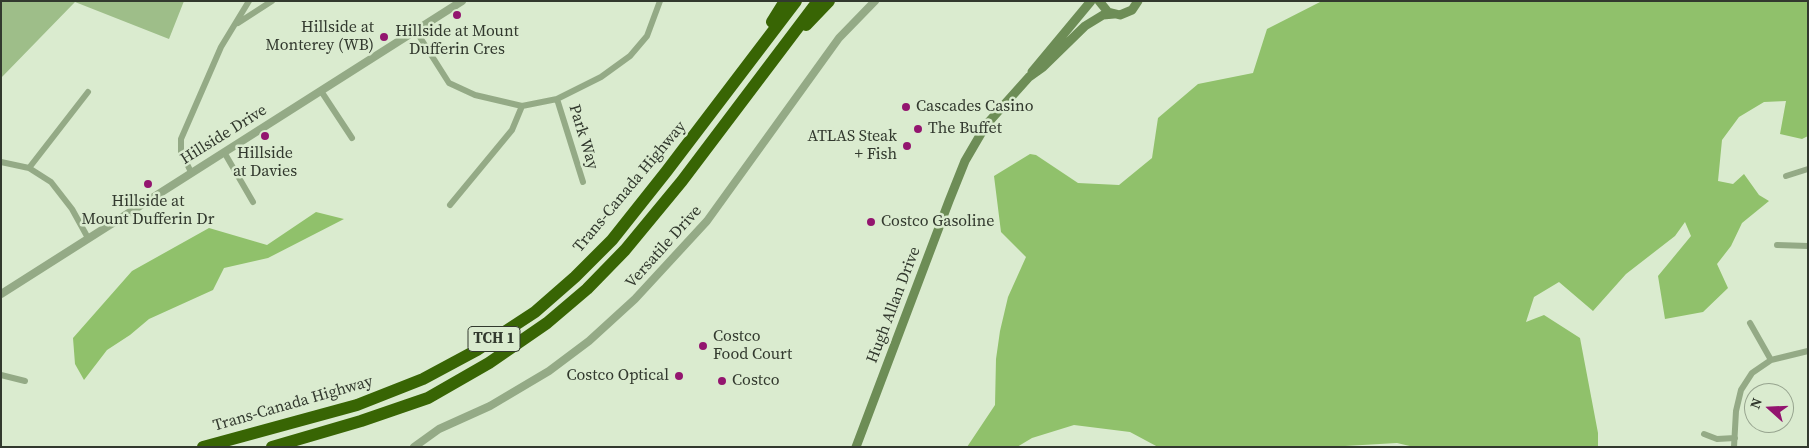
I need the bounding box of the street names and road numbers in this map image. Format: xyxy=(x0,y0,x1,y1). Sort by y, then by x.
street label: Hillside Drive xyxy=(177,101,271,169)
street label: Park Way xyxy=(564,102,602,172)
street label: Trans-Canada Highway xyxy=(570,118,690,256)
street label: Versatile Drive xyxy=(622,202,706,292)
street label: Hugh Allan Drive xyxy=(863,244,925,366)
road number: TCH 1 xyxy=(468,326,520,352)
street label: Trans-Canada Highway xyxy=(211,372,375,436)

